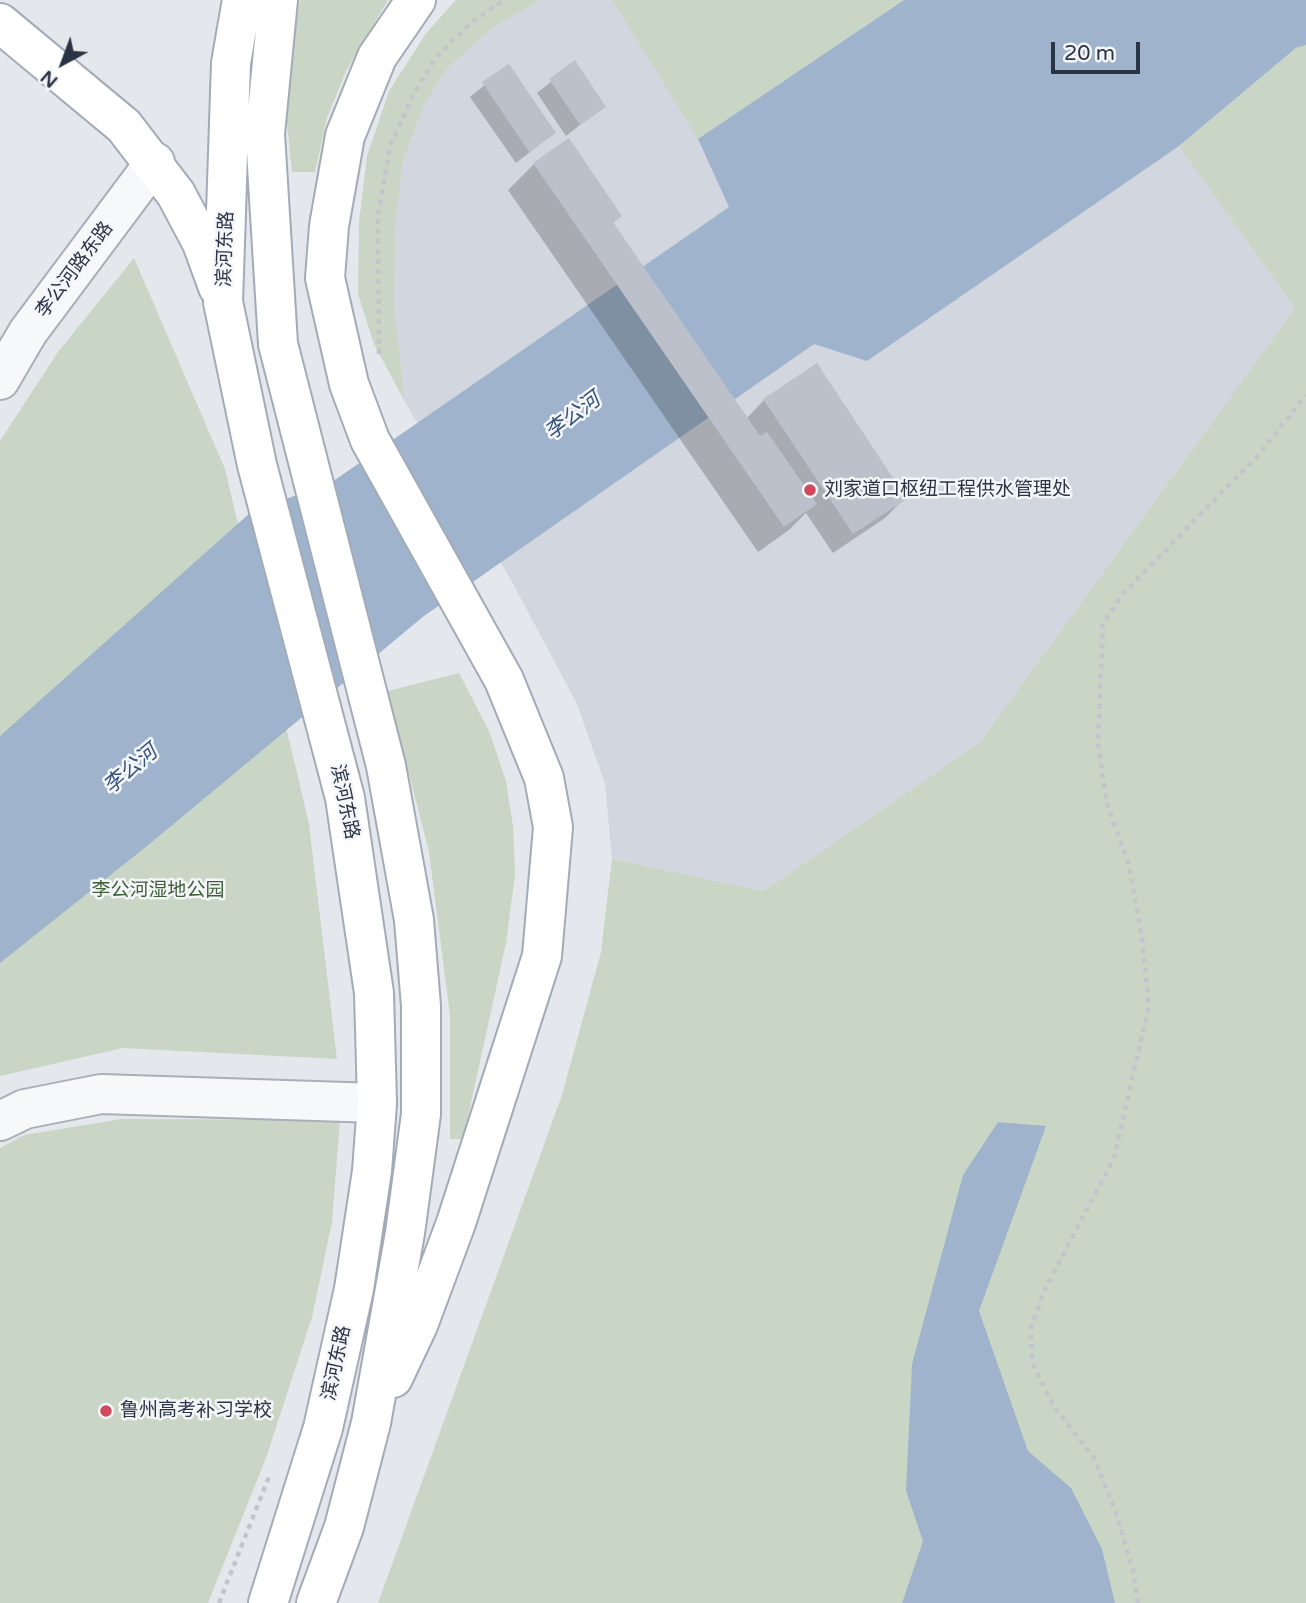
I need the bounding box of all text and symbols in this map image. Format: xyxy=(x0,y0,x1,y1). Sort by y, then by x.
north arrow xyxy=(28,28,98,98)
scale bar xyxy=(1054,28,1143,72)
text: 20 m xyxy=(1064,41,1115,66)
text: N xyxy=(36,66,62,92)
street label: 滨河东路 xyxy=(213,211,239,287)
street label: 李公河路东路 xyxy=(32,218,118,322)
water label: 李公河 xyxy=(540,388,606,446)
place label: 刘家道口枢纽工程供水管理处 xyxy=(824,479,1071,501)
marker: 刘家道口枢纽工程供水管理处 xyxy=(802,482,818,498)
water label: 李公河 xyxy=(99,740,163,800)
street label: 滨河东路 xyxy=(325,762,363,842)
park label: 李公河湿地公园 xyxy=(92,880,224,902)
street label: 滨河东路 xyxy=(318,1323,356,1403)
place label: 鲁州高考补习学校 xyxy=(120,1400,272,1422)
marker: 鲁州高考补习学校 xyxy=(98,1403,114,1419)

